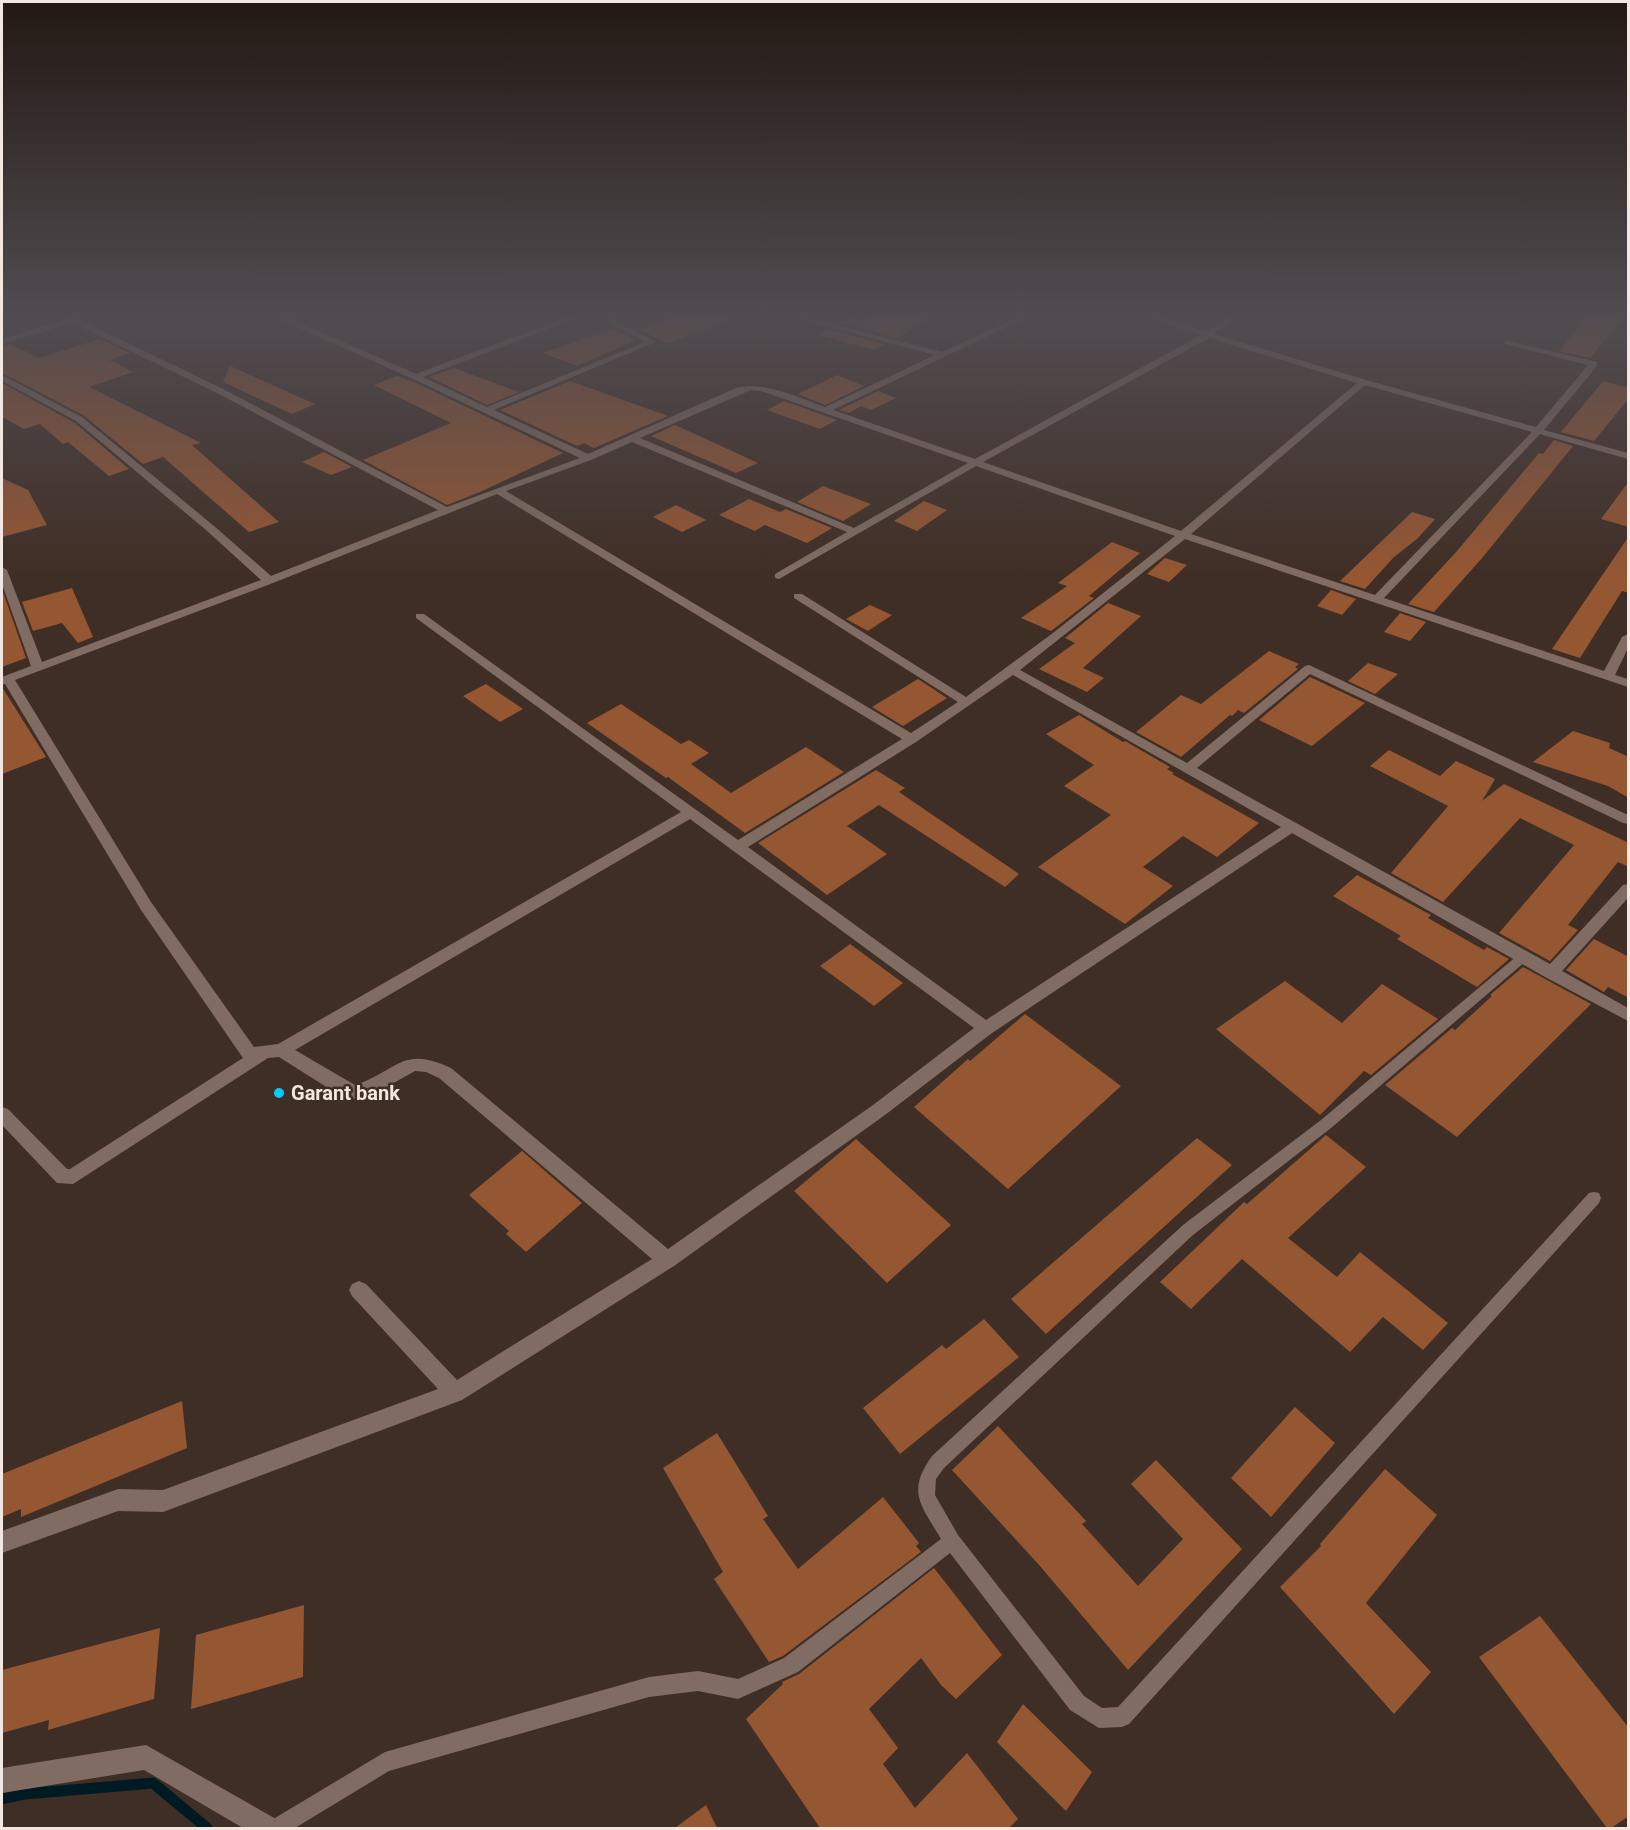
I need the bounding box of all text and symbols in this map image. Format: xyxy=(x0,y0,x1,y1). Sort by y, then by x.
place label: Garant bank xyxy=(291,1081,400,1105)
marker: Garant bank xyxy=(272,1086,286,1100)

